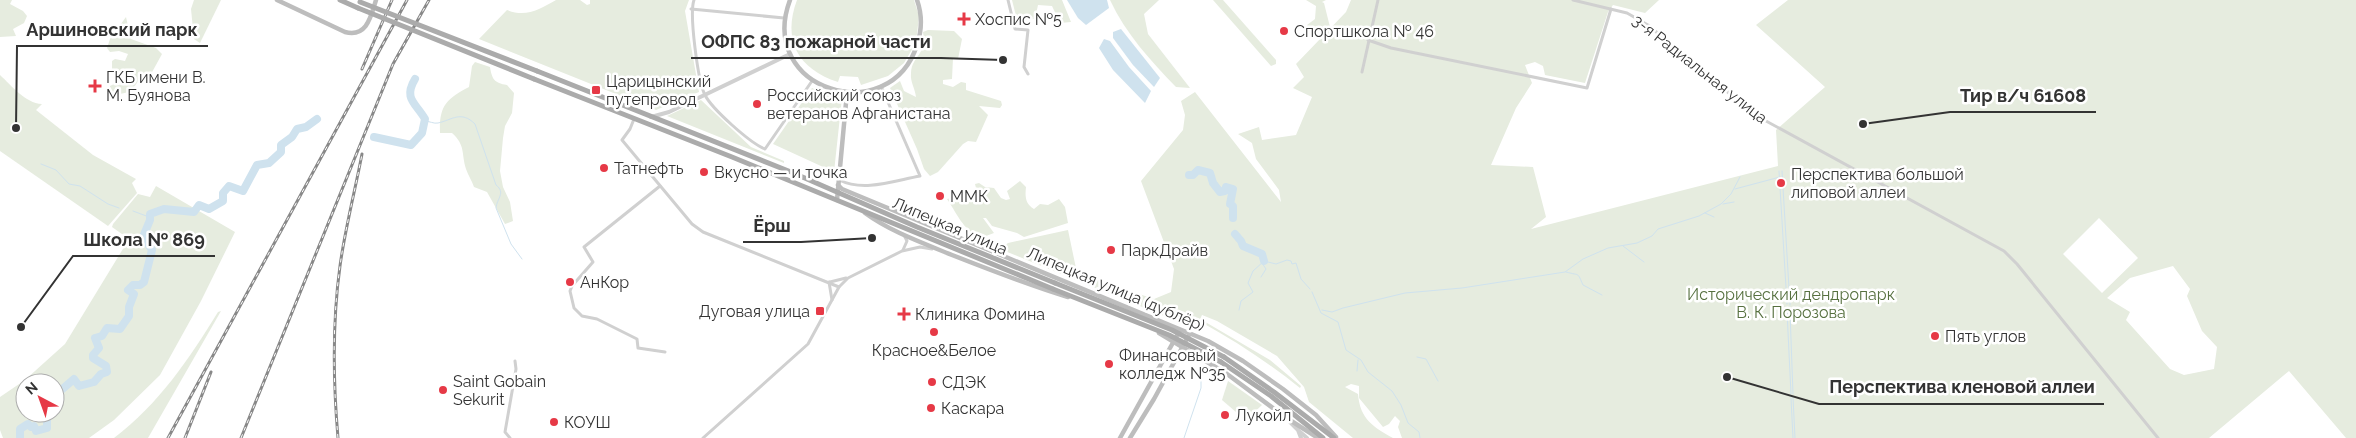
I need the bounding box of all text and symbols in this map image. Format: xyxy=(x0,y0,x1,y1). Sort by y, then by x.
place label: Хоспис №5 xyxy=(975,10,1062,29)
street label: 3-я Радиальная улица xyxy=(1629,10,1771,128)
marker: Хоспис №5 xyxy=(957,12,971,26)
callout: Аршиновский парк xyxy=(17,13,208,46)
text: Аршиновский парк xyxy=(26,19,198,40)
place label: Спортшкола № 46 xyxy=(1294,22,1434,41)
callout: ОФПС 83 пожарной части xyxy=(691,25,941,58)
marker: Спортшкола № 46 xyxy=(1278,25,1290,37)
text: ОФПС 83 пожарной части xyxy=(701,31,931,52)
place label: ГКБ имени В. М. Буянова xyxy=(106,68,206,105)
place label: Царицынский путепровод xyxy=(606,72,711,109)
marker: ГКБ имени В. М. Буянова xyxy=(88,79,102,93)
callout: Тир в/ч 61608 xyxy=(1950,79,2096,112)
marker: Царицынский путепровод xyxy=(590,84,602,96)
text: Тир в/ч 61608 xyxy=(1960,85,2086,106)
place label: Российский союз ветеранов Афганистана xyxy=(767,86,950,123)
marker: Российский союз ветеранов Афганистана xyxy=(751,98,763,110)
place label: Татнефть xyxy=(614,159,684,178)
marker: Татнефть xyxy=(598,162,610,174)
place label: Вкусно — и точка xyxy=(714,163,848,182)
place label: Перспектива большой липовой аллеи xyxy=(1791,165,1964,202)
marker: Вкусно — и точка xyxy=(698,166,710,178)
marker: Перспектива большой липовой аллеи xyxy=(1775,177,1787,189)
place label: ММК xyxy=(950,187,988,206)
marker: ММК xyxy=(934,190,946,202)
street label: Липецкая улица xyxy=(890,193,1010,259)
callout: Ёрш xyxy=(743,209,801,242)
text: Ёрш xyxy=(753,215,791,236)
callout: Школа № 869 xyxy=(73,223,215,256)
text: Школа № 869 xyxy=(83,229,205,250)
place label: ПаркДрайв xyxy=(1121,241,1208,260)
street label: Липецкая улица (дублёр) xyxy=(1024,243,1208,335)
marker: ПаркДрайв xyxy=(1105,244,1117,256)
place label: АнКор xyxy=(580,273,629,292)
marker: АнКор xyxy=(564,276,576,288)
park label: Исторический дендропарк В. К. Порозова xyxy=(1687,285,1895,322)
place label: Дуговая улица xyxy=(699,302,810,321)
marker: Дуговая улица xyxy=(814,305,826,317)
place label: Клиника Фомина xyxy=(915,305,1045,324)
marker: Клиника Фомина xyxy=(897,307,911,321)
marker: Красное&Белое xyxy=(928,326,940,338)
place label: Пять углов xyxy=(1945,327,2026,346)
marker: Пять углов xyxy=(1929,330,1941,342)
place label: Красное&Белое xyxy=(872,341,996,360)
place label: Финансовый колледж №35 xyxy=(1119,346,1226,383)
marker: Финансовый колледж №35 xyxy=(1103,358,1115,370)
callout: Перспектива кленовой аллеи xyxy=(1819,371,2104,404)
place label: Saint Gobain Sekurit xyxy=(453,372,546,409)
north arrow xyxy=(15,373,65,423)
place label: СДЭК xyxy=(942,373,986,392)
marker: СДЭК xyxy=(926,376,938,388)
text: Перспектива кленовой аллеи xyxy=(1829,376,2095,397)
text: N xyxy=(22,379,41,398)
marker: Saint Gobain Sekurit xyxy=(437,384,449,396)
place label: Каскара xyxy=(941,399,1004,418)
marker: Каскара xyxy=(925,402,937,414)
place label: Лукойл xyxy=(1235,406,1291,425)
marker: Лукойл xyxy=(1219,409,1231,421)
place label: КОУШ xyxy=(564,413,611,432)
marker: КОУШ xyxy=(548,416,560,428)

